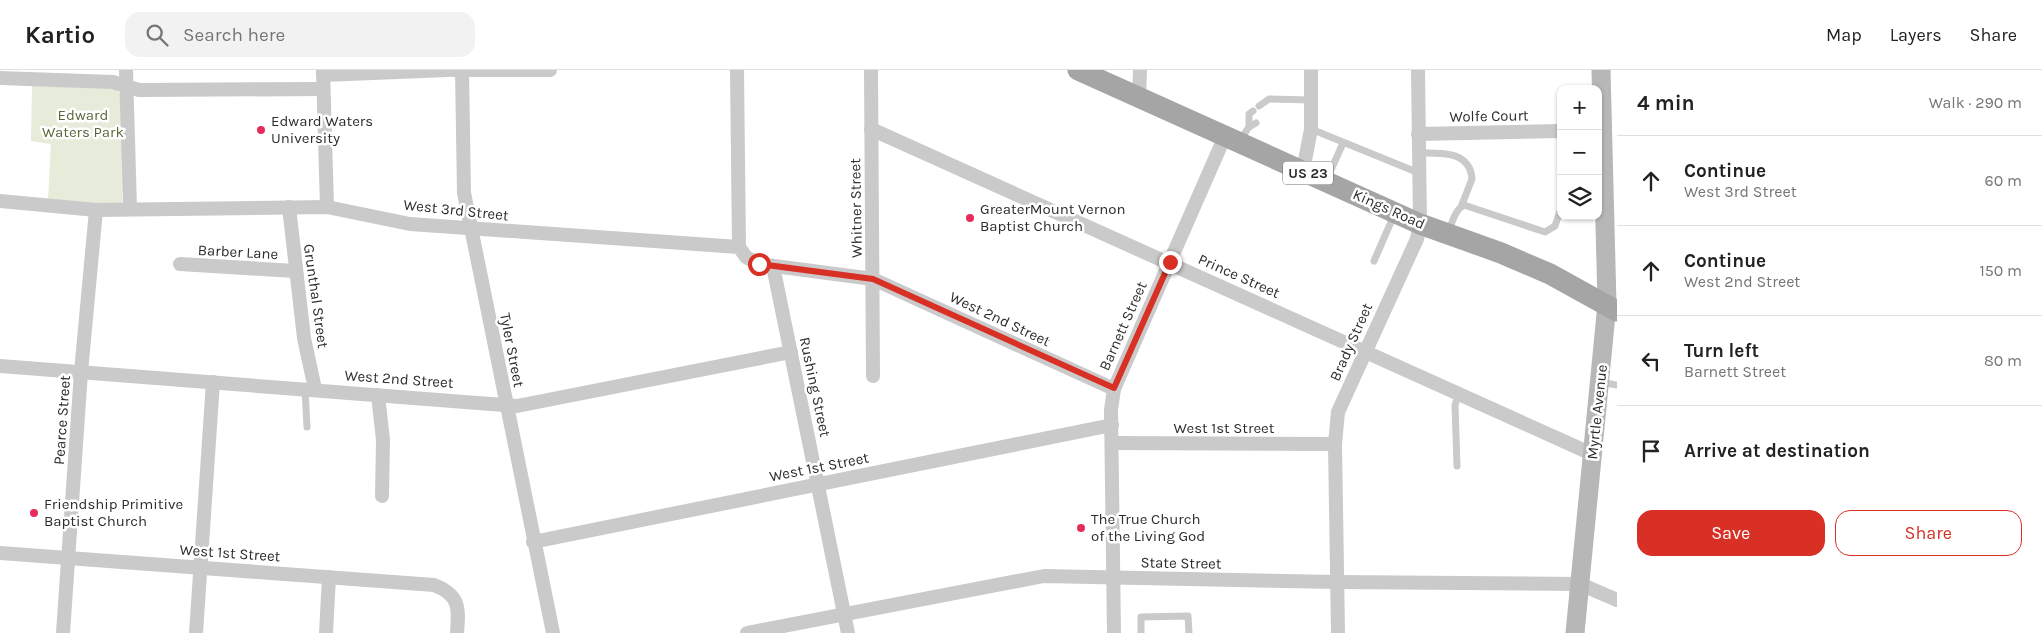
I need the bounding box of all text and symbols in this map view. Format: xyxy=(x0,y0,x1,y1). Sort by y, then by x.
search box xyxy=(125,12,475,57)
text: Kartio xyxy=(25,21,95,49)
icon: search xyxy=(143,21,171,49)
text: Search here xyxy=(183,24,285,46)
text: Map xyxy=(1826,24,1862,46)
text: Layers xyxy=(1890,24,1942,46)
text: Share xyxy=(1970,24,2017,46)
map controls xyxy=(1557,85,1602,220)
button: + xyxy=(1557,85,1602,130)
text: 4 min xyxy=(1637,91,1695,115)
text: Walk · 290 m xyxy=(1929,93,2022,112)
park label: Edward Waters Park xyxy=(42,106,124,141)
street label: Wolfe Court xyxy=(1449,106,1529,126)
place label: Edward Waters University xyxy=(271,112,373,147)
marker: Edward Waters University xyxy=(255,124,267,136)
button: − xyxy=(1557,130,1602,175)
street label: Whitner Street xyxy=(846,158,866,258)
text: Continue xyxy=(1684,160,1766,182)
road number: US 23 xyxy=(1283,162,1333,185)
icon: ahead xyxy=(1637,167,1665,195)
text: 60 m xyxy=(1985,171,2022,190)
button: layers xyxy=(1557,175,1602,220)
text: West 3rd Street xyxy=(1684,182,1797,201)
street label: Kings Road xyxy=(1350,185,1428,233)
street label: West 3rd Street xyxy=(403,196,510,225)
place label: GreaterMount Vernon Baptist Church xyxy=(980,200,1125,235)
marker: GreaterMount Vernon Baptist Church xyxy=(964,212,976,224)
street label: Barber Lane xyxy=(197,241,279,263)
street label: Grunthal Street xyxy=(300,243,332,350)
street label: Prince Street xyxy=(1195,250,1283,302)
text: Continue xyxy=(1684,250,1766,272)
route end xyxy=(1159,251,1182,274)
route start xyxy=(748,253,771,276)
icon: ahead xyxy=(1637,257,1665,285)
text: 150 m xyxy=(1979,261,2022,280)
text: West 2nd Street xyxy=(1684,272,1800,291)
street label: Barnett Street xyxy=(1095,278,1151,373)
street label: West 2nd Street xyxy=(947,288,1054,350)
street label: Brady Street xyxy=(1326,300,1376,384)
street label: Tyler Street xyxy=(496,311,528,389)
street label: Rushing Street xyxy=(796,335,834,439)
text: Turn left xyxy=(1684,340,1759,362)
icon: left xyxy=(1637,347,1665,375)
text: 80 m xyxy=(1984,351,2022,370)
text: Barnett Street xyxy=(1684,362,1786,381)
street label: Myrtle Avenue xyxy=(1583,364,1611,460)
street label: West 2nd Street xyxy=(344,366,454,392)
street label: Pearce Street xyxy=(50,374,74,465)
street label: West 1st Street xyxy=(1174,419,1275,437)
icon: arrive xyxy=(1637,437,1665,465)
text: Arrive at destination xyxy=(1684,440,1870,462)
street label: West 1st Street xyxy=(768,448,871,485)
place label: Friendship Primitive Baptist Church xyxy=(44,495,183,530)
marker: Friendship Primitive Baptist Church xyxy=(28,507,40,519)
place label: The True Church of the Living God xyxy=(1091,510,1205,545)
button: Save xyxy=(1637,510,1825,556)
button: Share xyxy=(1835,510,2022,556)
marker: The True Church of the Living God xyxy=(1075,522,1087,534)
street label: West 1st Street xyxy=(179,541,281,566)
street label: State Street xyxy=(1140,553,1222,573)

